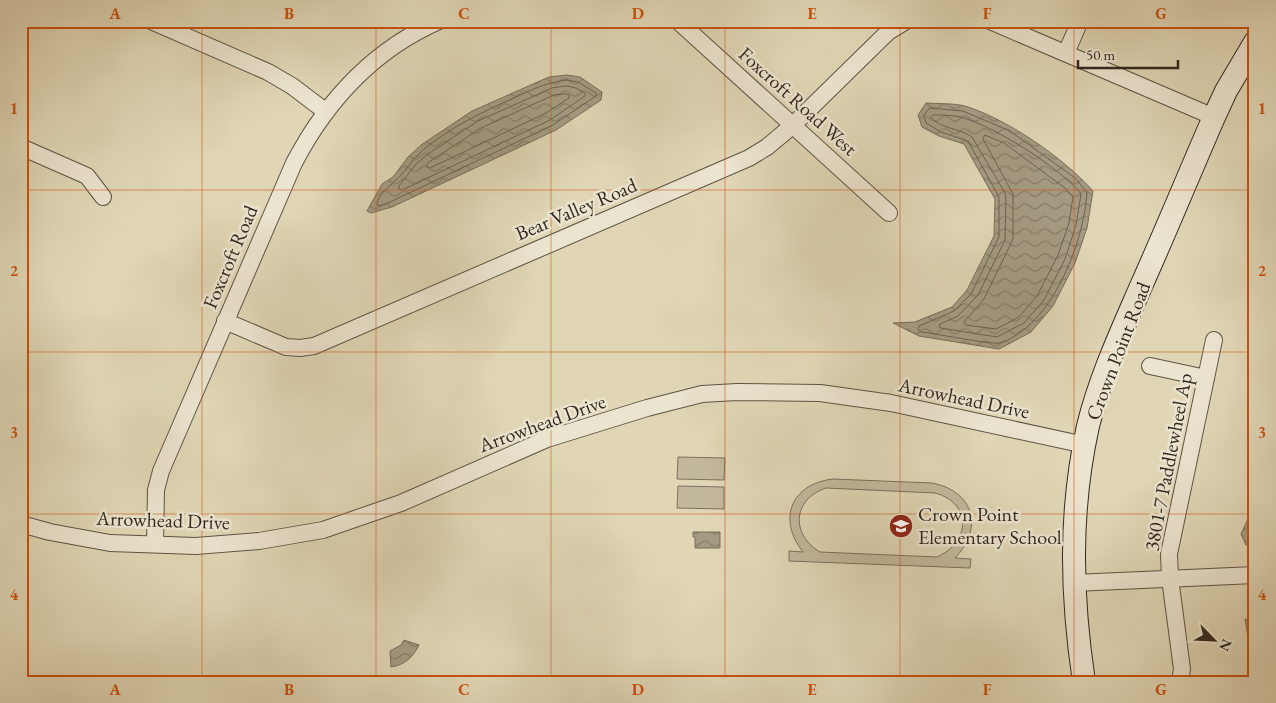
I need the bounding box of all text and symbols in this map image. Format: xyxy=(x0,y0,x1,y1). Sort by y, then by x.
text: A xyxy=(108,3,121,24)
text: B xyxy=(284,3,294,24)
text: C xyxy=(458,3,470,24)
text: D xyxy=(632,3,644,24)
text: E xyxy=(807,3,817,24)
text: F xyxy=(983,3,992,24)
text: G xyxy=(1155,3,1167,24)
scale bar xyxy=(1078,38,1178,70)
street label: Foxcroft Road West xyxy=(733,41,863,162)
text: 50 m xyxy=(1086,45,1115,64)
text: 1 xyxy=(10,98,18,119)
text: 1 xyxy=(1258,98,1266,119)
street label: Bear Valley Road xyxy=(511,171,642,246)
street label: Foxcroft Road xyxy=(197,201,264,313)
text: 2 xyxy=(10,260,19,281)
text: 2 xyxy=(1258,260,1267,281)
street label: Crown Point Road xyxy=(1080,277,1157,424)
street label: Arrowhead Drive xyxy=(895,371,1032,425)
street label: 3801-7 Paddlewheel Ap xyxy=(1138,371,1198,553)
street label: Arrowhead Drive xyxy=(474,388,609,458)
text: 3 xyxy=(10,422,18,443)
text: 3 xyxy=(1258,422,1266,443)
place label: Crown Point Elementary School xyxy=(918,501,1062,550)
street label: Arrowhead Drive xyxy=(95,505,230,535)
school or university icon: Crown Point Elementary School xyxy=(888,513,914,539)
text: 4 xyxy=(10,584,19,605)
text: 4 xyxy=(1258,584,1267,605)
north arrow xyxy=(1188,616,1238,666)
text: N xyxy=(1215,636,1236,655)
text: A xyxy=(108,679,121,700)
text: B xyxy=(284,679,294,700)
text: C xyxy=(458,679,470,700)
text: D xyxy=(632,679,644,700)
text: E xyxy=(807,679,817,700)
text: F xyxy=(983,679,992,700)
text: G xyxy=(1155,679,1167,700)

